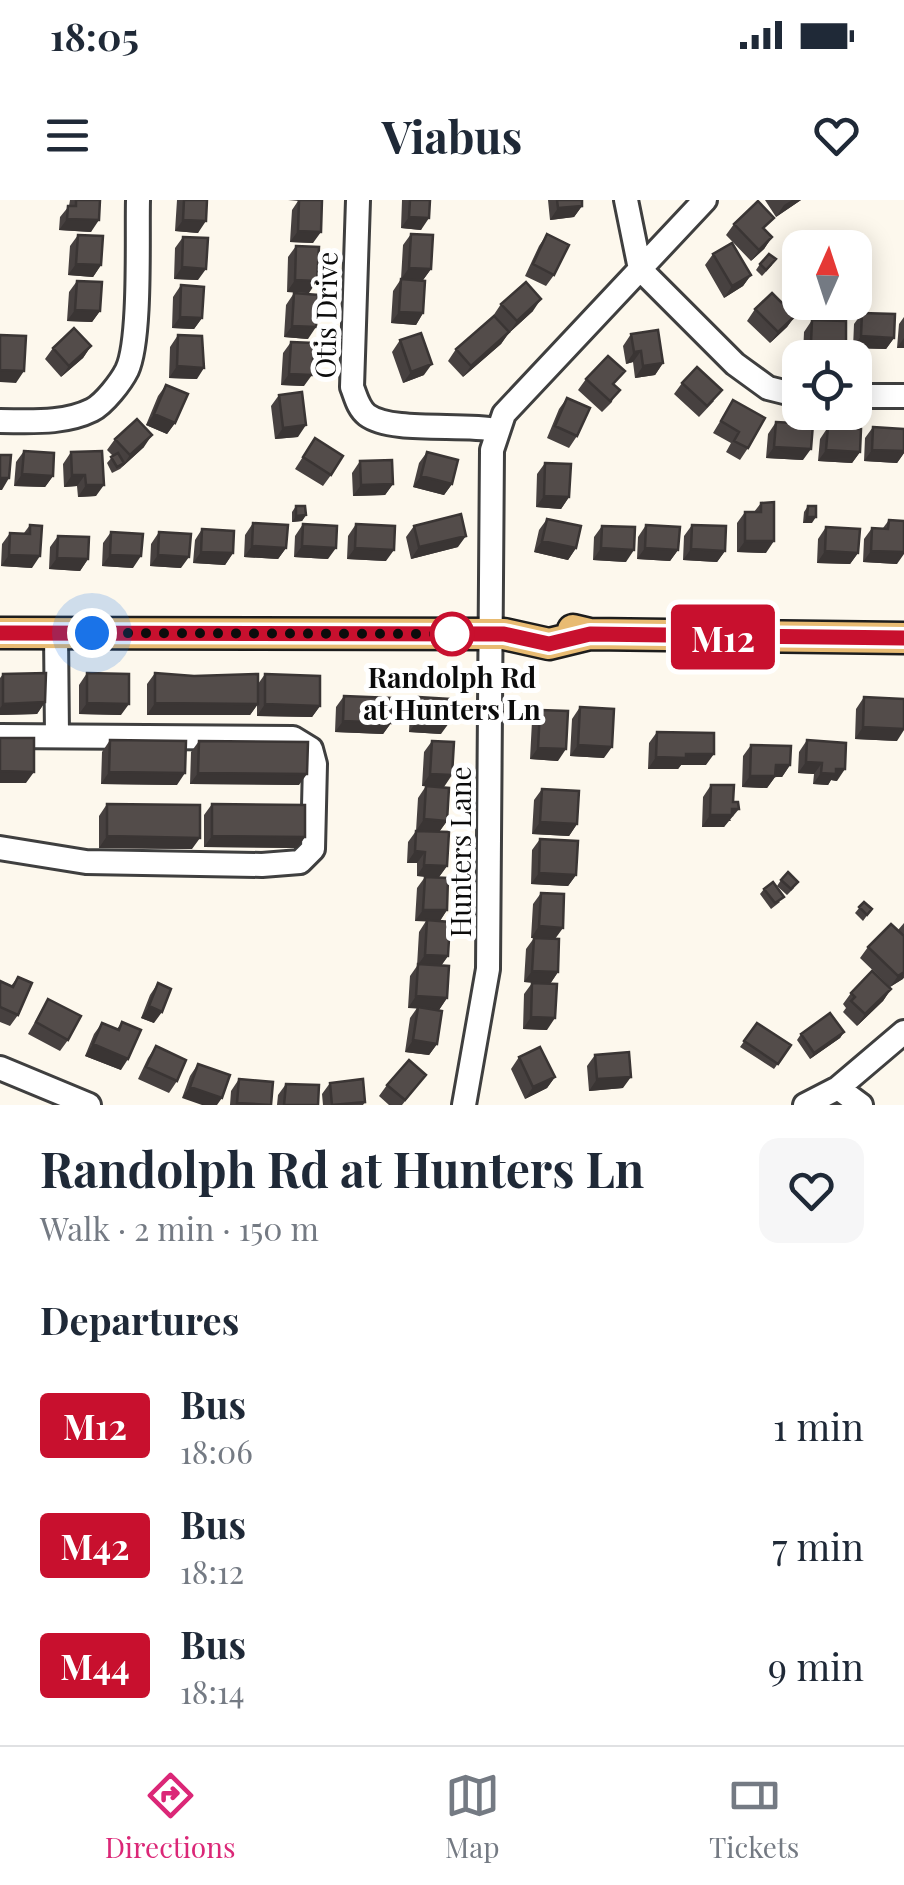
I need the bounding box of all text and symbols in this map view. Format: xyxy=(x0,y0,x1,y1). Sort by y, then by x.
text: 18:05 xyxy=(50,10,139,61)
text: Viabus xyxy=(382,105,522,165)
icon: menu xyxy=(40,108,95,163)
icon: heart xyxy=(809,108,864,163)
north arrow xyxy=(782,230,872,320)
map controls xyxy=(782,230,872,430)
street label: Otis Drive xyxy=(305,251,345,379)
button: locate xyxy=(782,340,872,430)
line badge: M12 xyxy=(666,604,780,670)
your location xyxy=(67,608,117,658)
marker: Randolph Rd at Hunters Ln xyxy=(431,613,473,655)
text: M12 xyxy=(691,614,755,661)
place label: Randolph Rd at Hunters Ln xyxy=(363,658,541,727)
street label: Hunters Lane xyxy=(441,766,478,938)
text: Randolph Rd at Hunters Ln xyxy=(40,1136,644,1200)
button: heart xyxy=(759,1138,864,1243)
text: Walk · 2 min · 150 m xyxy=(40,1206,319,1249)
text: Departures xyxy=(40,1294,239,1345)
text: Bus xyxy=(180,1378,246,1429)
text: 1 min xyxy=(773,1400,864,1451)
text: M12 xyxy=(63,1402,127,1449)
text: 18:06 xyxy=(180,1429,253,1472)
text: Bus xyxy=(180,1498,246,1549)
text: 7 min xyxy=(772,1520,864,1571)
text: M42 xyxy=(60,1522,130,1569)
text: 18:12 xyxy=(180,1549,244,1592)
text: Bus xyxy=(180,1618,246,1669)
text: 9 min xyxy=(768,1640,864,1691)
text: M44 xyxy=(60,1642,130,1689)
text: 18:14 xyxy=(180,1669,245,1712)
tab: Directions xyxy=(105,1768,235,1865)
tab: Map xyxy=(445,1768,500,1865)
tab: Tickets xyxy=(709,1768,799,1865)

